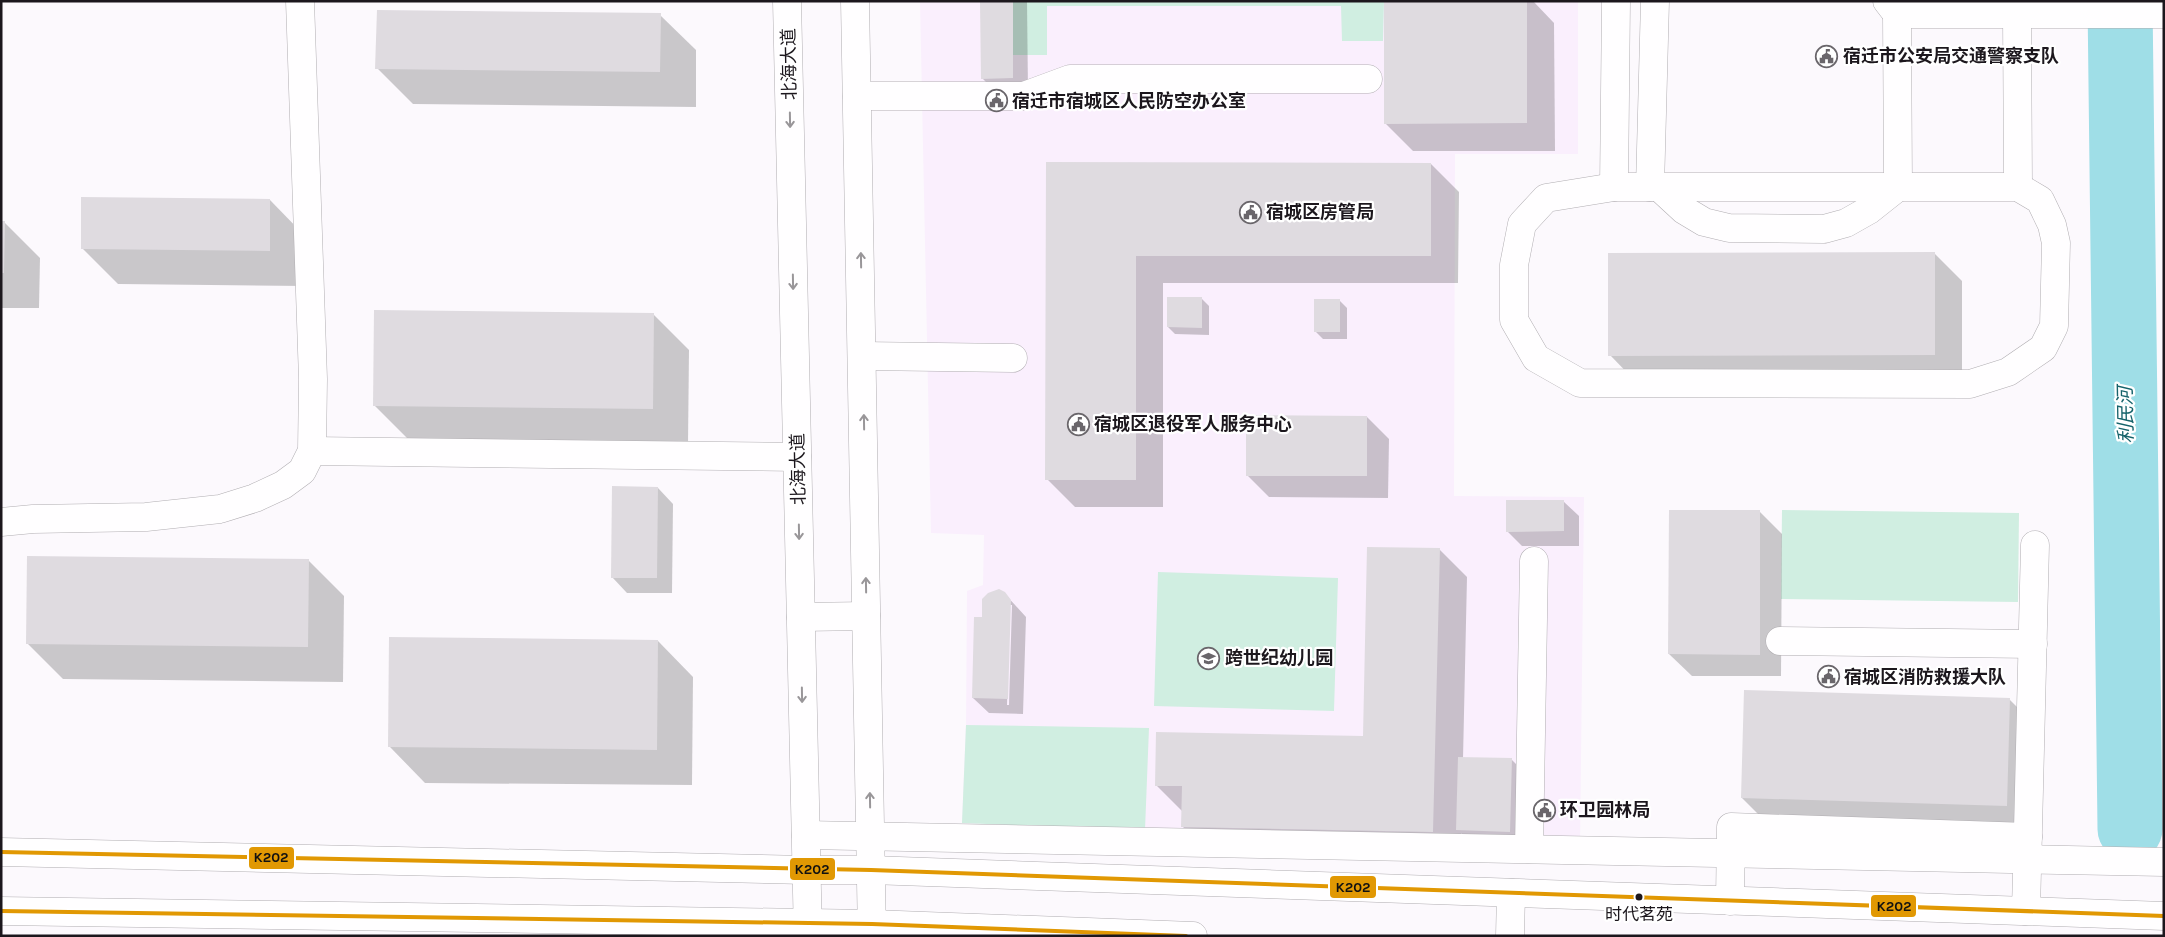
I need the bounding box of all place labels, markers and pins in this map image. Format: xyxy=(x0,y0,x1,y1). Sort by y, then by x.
public building icon: 宿迁市公安局交通警察支队 xyxy=(1815,44,1839,68)
place label: 宿迁市公安局交通警察支队 xyxy=(1843,45,2059,67)
public building icon: 宿迁市宿城区人民防空办公室 xyxy=(984,89,1008,113)
place label: 宿迁市宿城区人民防空办公室 xyxy=(1012,90,1246,112)
public building icon: 宿城区房管局 xyxy=(1238,200,1262,224)
place label: 宿城区房管局 xyxy=(1266,201,1374,223)
public building icon: 宿城区退役军人服务中心 xyxy=(1066,412,1090,436)
place label: 宿城区退役军人服务中心 xyxy=(1094,413,1292,435)
school or university icon: 跨世纪幼儿园 xyxy=(1197,646,1221,670)
place label: 跨世纪幼儿园 xyxy=(1225,647,1333,669)
public building icon: 宿城区消防救援大队 xyxy=(1816,665,1840,689)
place label: 宿城区消防救援大队 xyxy=(1844,666,2006,688)
public building icon: 环卫园林局 xyxy=(1532,798,1556,822)
place label: 环卫园林局 xyxy=(1560,799,1650,821)
marker: 时代茗苑 xyxy=(1634,892,1644,902)
place label: 时代茗苑 xyxy=(1605,904,1673,924)

